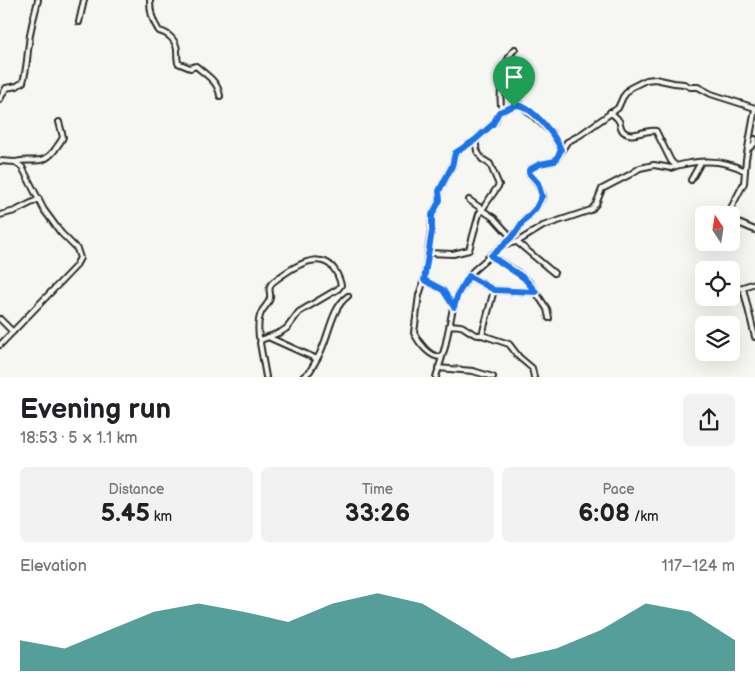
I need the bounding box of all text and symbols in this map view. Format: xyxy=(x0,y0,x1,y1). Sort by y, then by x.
pin xyxy=(493,56,535,107)
icon: arrive xyxy=(500,63,528,91)
north arrow xyxy=(695,206,740,251)
map controls xyxy=(695,206,740,361)
button: locate xyxy=(695,261,740,306)
button: layers xyxy=(695,316,740,361)
text: Evening run xyxy=(20,393,171,426)
button: share xyxy=(683,394,735,446)
text: 18:53 · 5 × 1.1 km xyxy=(20,429,138,448)
text: Distance xyxy=(109,481,164,498)
text: Time xyxy=(362,481,393,498)
text: Pace xyxy=(603,481,634,498)
text: 5.45 xyxy=(101,498,150,529)
text: 33:26 xyxy=(345,498,410,529)
text: 6:08 xyxy=(578,498,630,529)
text: km xyxy=(150,508,172,525)
text: /km xyxy=(630,508,659,525)
text: Elevation xyxy=(20,557,87,576)
text: 117–124 m xyxy=(662,557,735,576)

